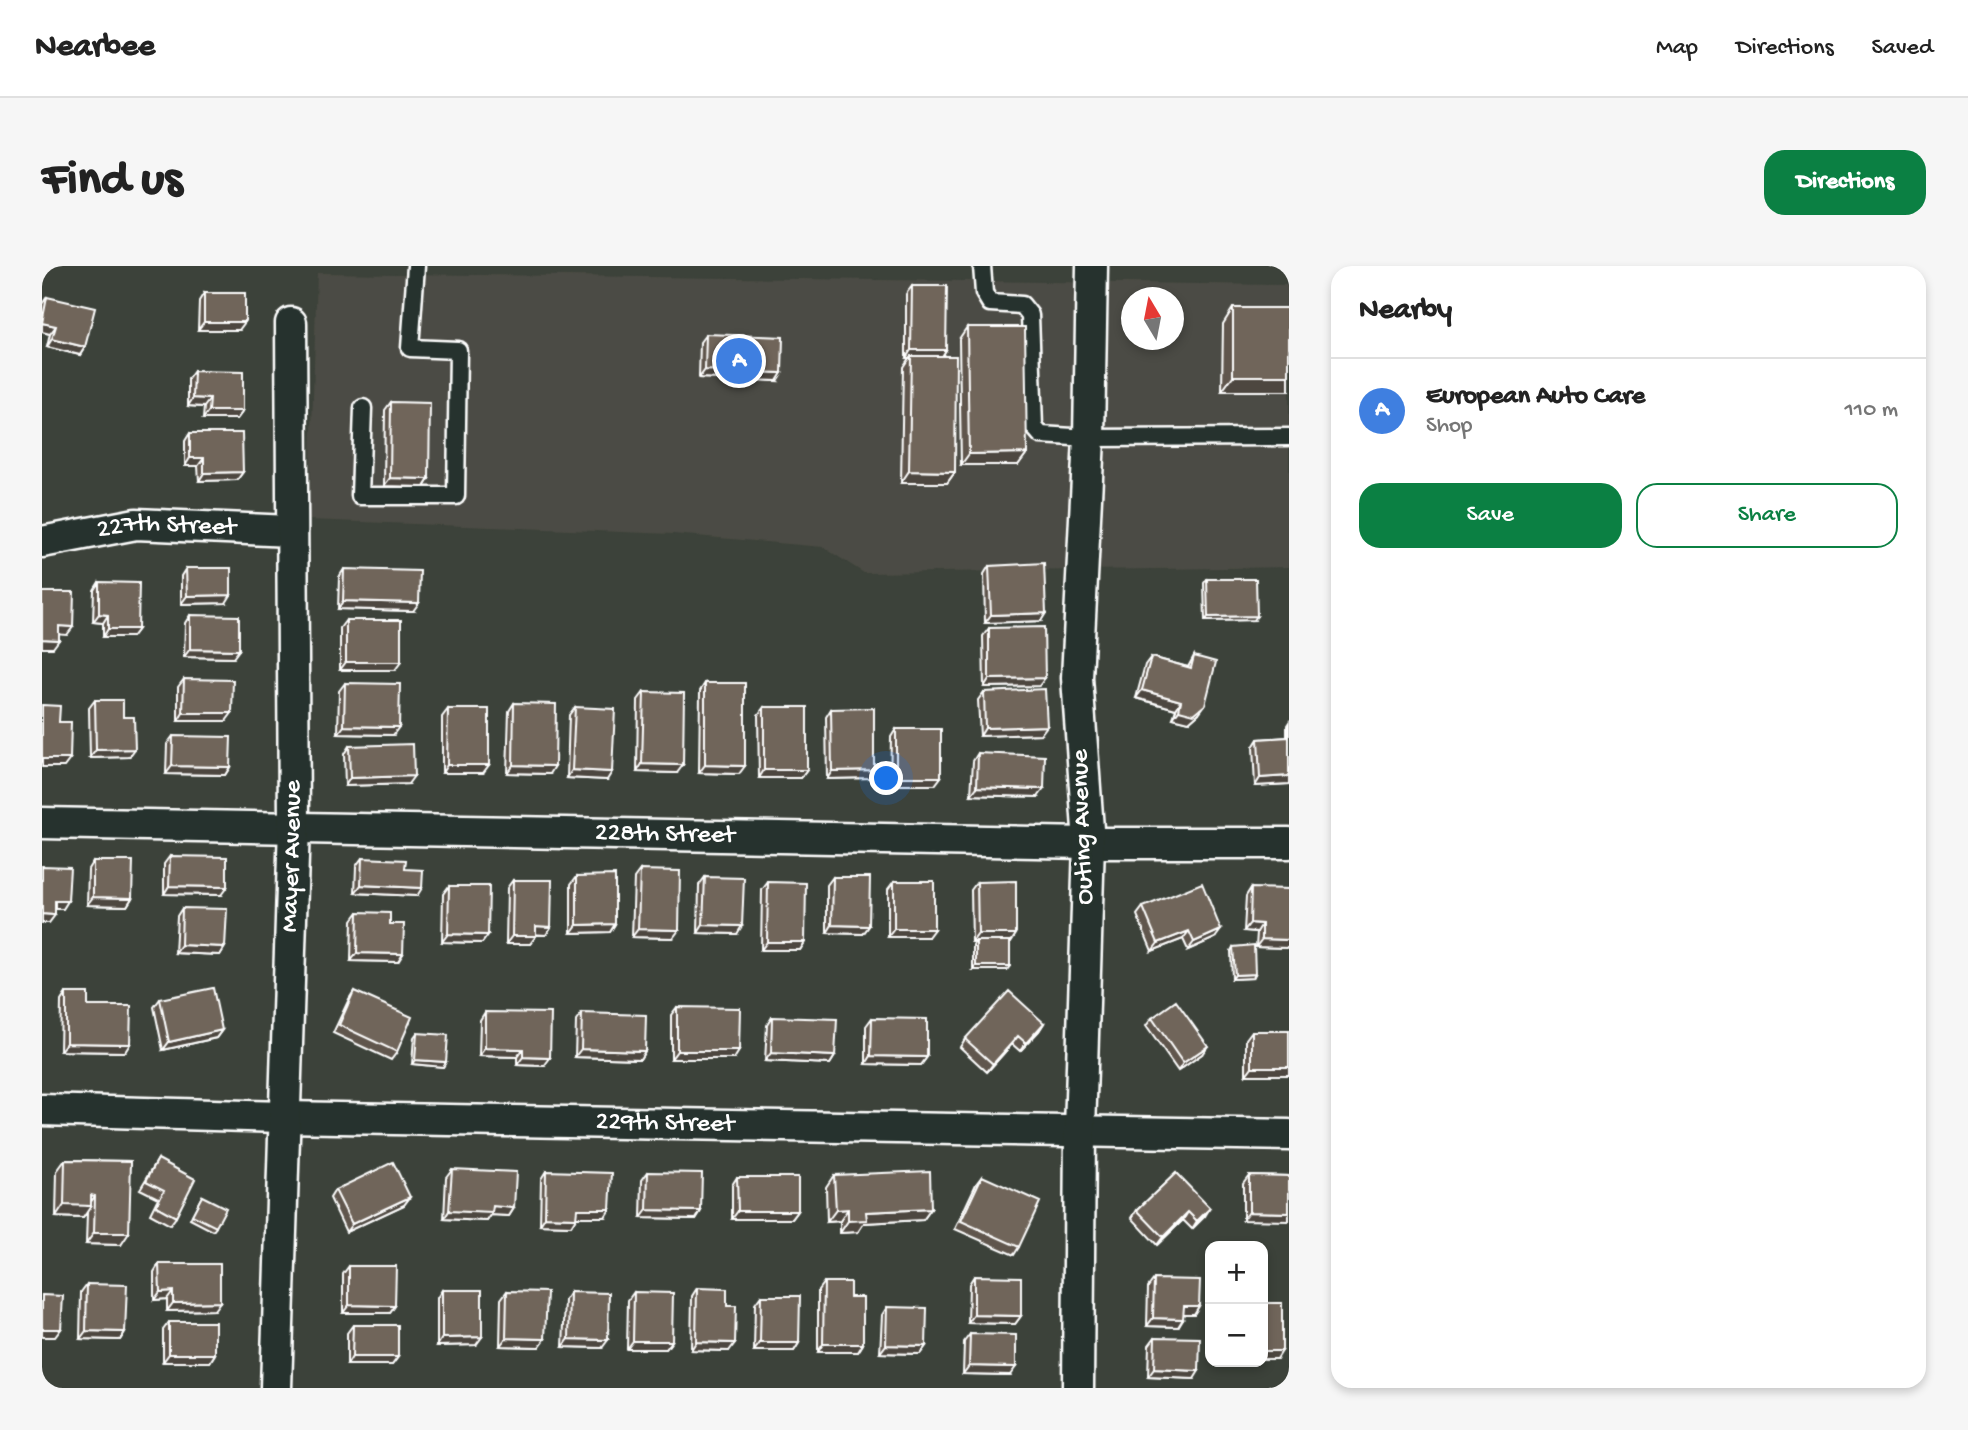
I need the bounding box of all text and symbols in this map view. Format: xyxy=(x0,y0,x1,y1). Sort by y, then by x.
text: Nearbee xyxy=(35,29,155,67)
text: Map xyxy=(1656,34,1698,63)
text: Directions xyxy=(1736,34,1834,63)
text: Saved xyxy=(1872,34,1933,63)
button: Directions xyxy=(1764,150,1926,215)
text: Find us xyxy=(42,153,182,211)
north arrow xyxy=(1121,287,1184,350)
text: Nearby xyxy=(1359,294,1452,329)
pin: A xyxy=(716,335,762,387)
text: European Auto Care xyxy=(1426,382,1645,413)
text: A xyxy=(1375,397,1389,424)
text: 110 m xyxy=(1845,397,1898,424)
text: Shop xyxy=(1426,413,1472,440)
button: Save xyxy=(1359,483,1622,548)
button: Share xyxy=(1636,483,1898,548)
street label: 227th Street xyxy=(94,508,239,547)
street label: Outing Avenue xyxy=(1066,748,1102,905)
your location xyxy=(869,761,903,795)
street label: Mayer Avenue xyxy=(275,779,310,933)
street label: 228th Street xyxy=(595,818,737,852)
street label: 229th Street xyxy=(595,1107,737,1141)
map controls xyxy=(1205,1241,1268,1367)
button: + xyxy=(1205,1241,1268,1304)
button: − xyxy=(1205,1304,1268,1367)

